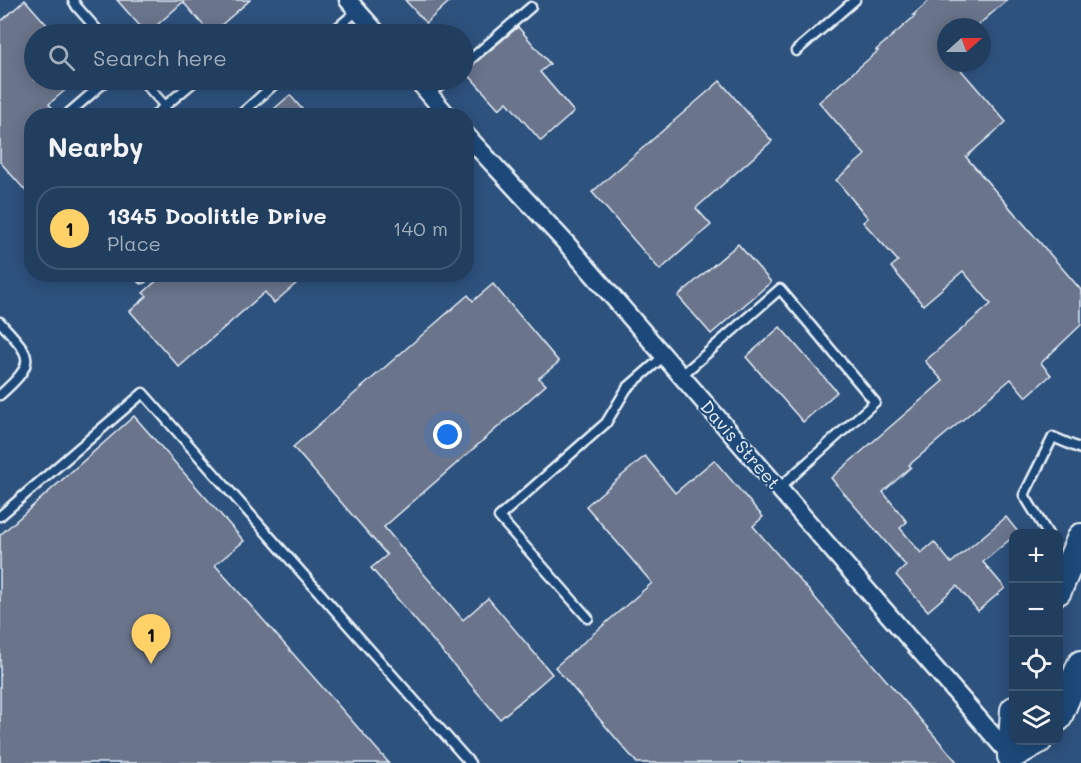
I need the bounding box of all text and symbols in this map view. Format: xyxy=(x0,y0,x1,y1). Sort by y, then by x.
north arrow xyxy=(937,18,991,72)
search box xyxy=(24,24,474,90)
icon: search xyxy=(45,41,78,74)
text: Search here xyxy=(93,43,227,72)
text: Nearby xyxy=(48,130,143,164)
text: 1345 Doolittle Drive xyxy=(107,201,327,230)
text: 1 xyxy=(65,215,74,241)
text: 140 m xyxy=(393,215,448,241)
text: Place xyxy=(107,230,161,256)
street label: Davis Street xyxy=(695,395,786,494)
your location xyxy=(433,420,462,449)
map controls xyxy=(1009,529,1063,745)
button: + xyxy=(1009,529,1063,583)
button: − xyxy=(1009,583,1063,637)
pin: 1 xyxy=(132,614,170,664)
button: locate xyxy=(1009,637,1063,691)
button: layers xyxy=(1009,691,1063,745)

